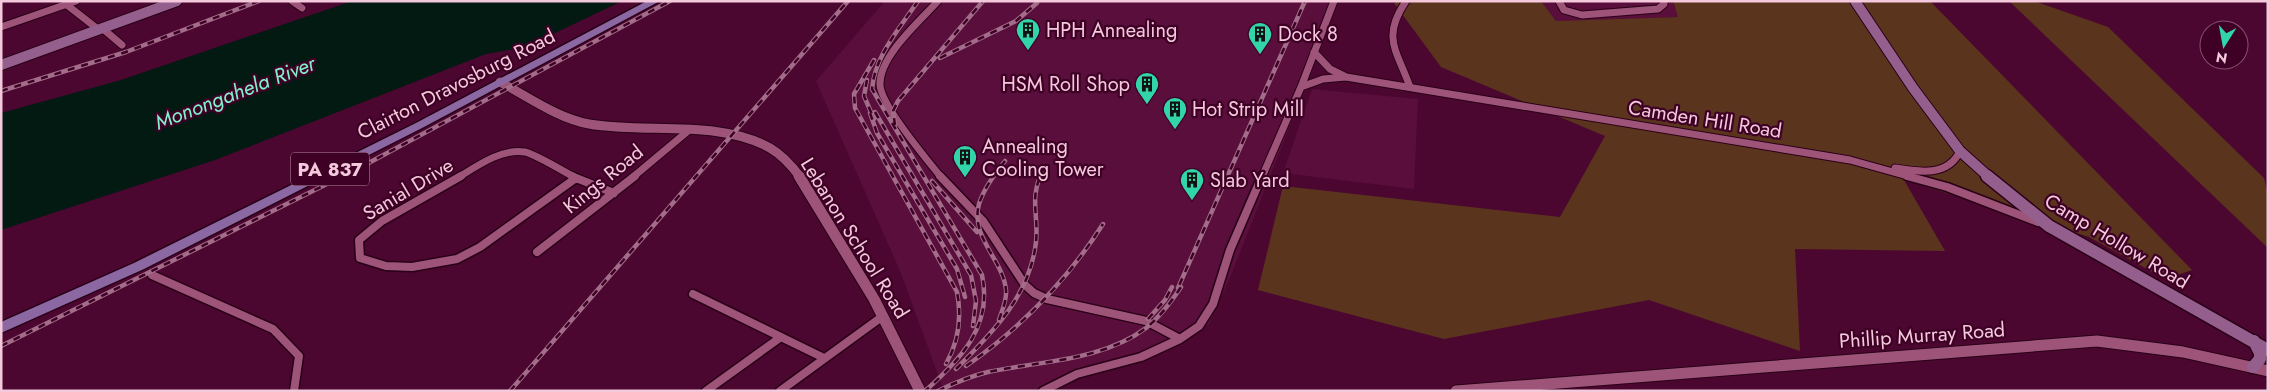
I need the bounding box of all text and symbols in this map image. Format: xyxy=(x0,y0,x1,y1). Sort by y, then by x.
place label: HPH Annealing xyxy=(1046,16,1177,45)
building icon: HPH Annealing xyxy=(1015,17,1041,51)
place label: Dock 8 xyxy=(1278,20,1338,49)
north arrow xyxy=(2199,20,2249,70)
building icon: Dock 8 xyxy=(1247,21,1273,55)
street label: Clairton Dravosburg Road xyxy=(352,22,560,147)
text: N xyxy=(2214,47,2229,69)
water label: Monongahela River xyxy=(150,48,321,137)
place label: HSM Roll Shop xyxy=(1001,70,1130,99)
building icon: HSM Roll Shop xyxy=(1134,71,1160,105)
street label: Camden Hill Road xyxy=(1626,93,1784,146)
place label: Hot Strip Mill xyxy=(1192,95,1304,124)
building icon: Hot Strip Mill xyxy=(1162,96,1188,130)
place label: Annealing Cooling Tower xyxy=(982,132,1104,184)
street label: Kings Road xyxy=(557,138,650,221)
building icon: Annealing Cooling Tower xyxy=(952,144,978,178)
street label: Sanial Drive xyxy=(358,151,459,228)
road number: PA 837 xyxy=(291,152,369,185)
street label: Lebanon School Road xyxy=(793,152,916,324)
place label: Slab Yard xyxy=(1210,166,1290,195)
building icon: Slab Yard xyxy=(1179,167,1205,201)
street label: Camp Hollow Road xyxy=(2039,187,2195,296)
street label: Phillip Murray Road xyxy=(1838,315,2006,356)

